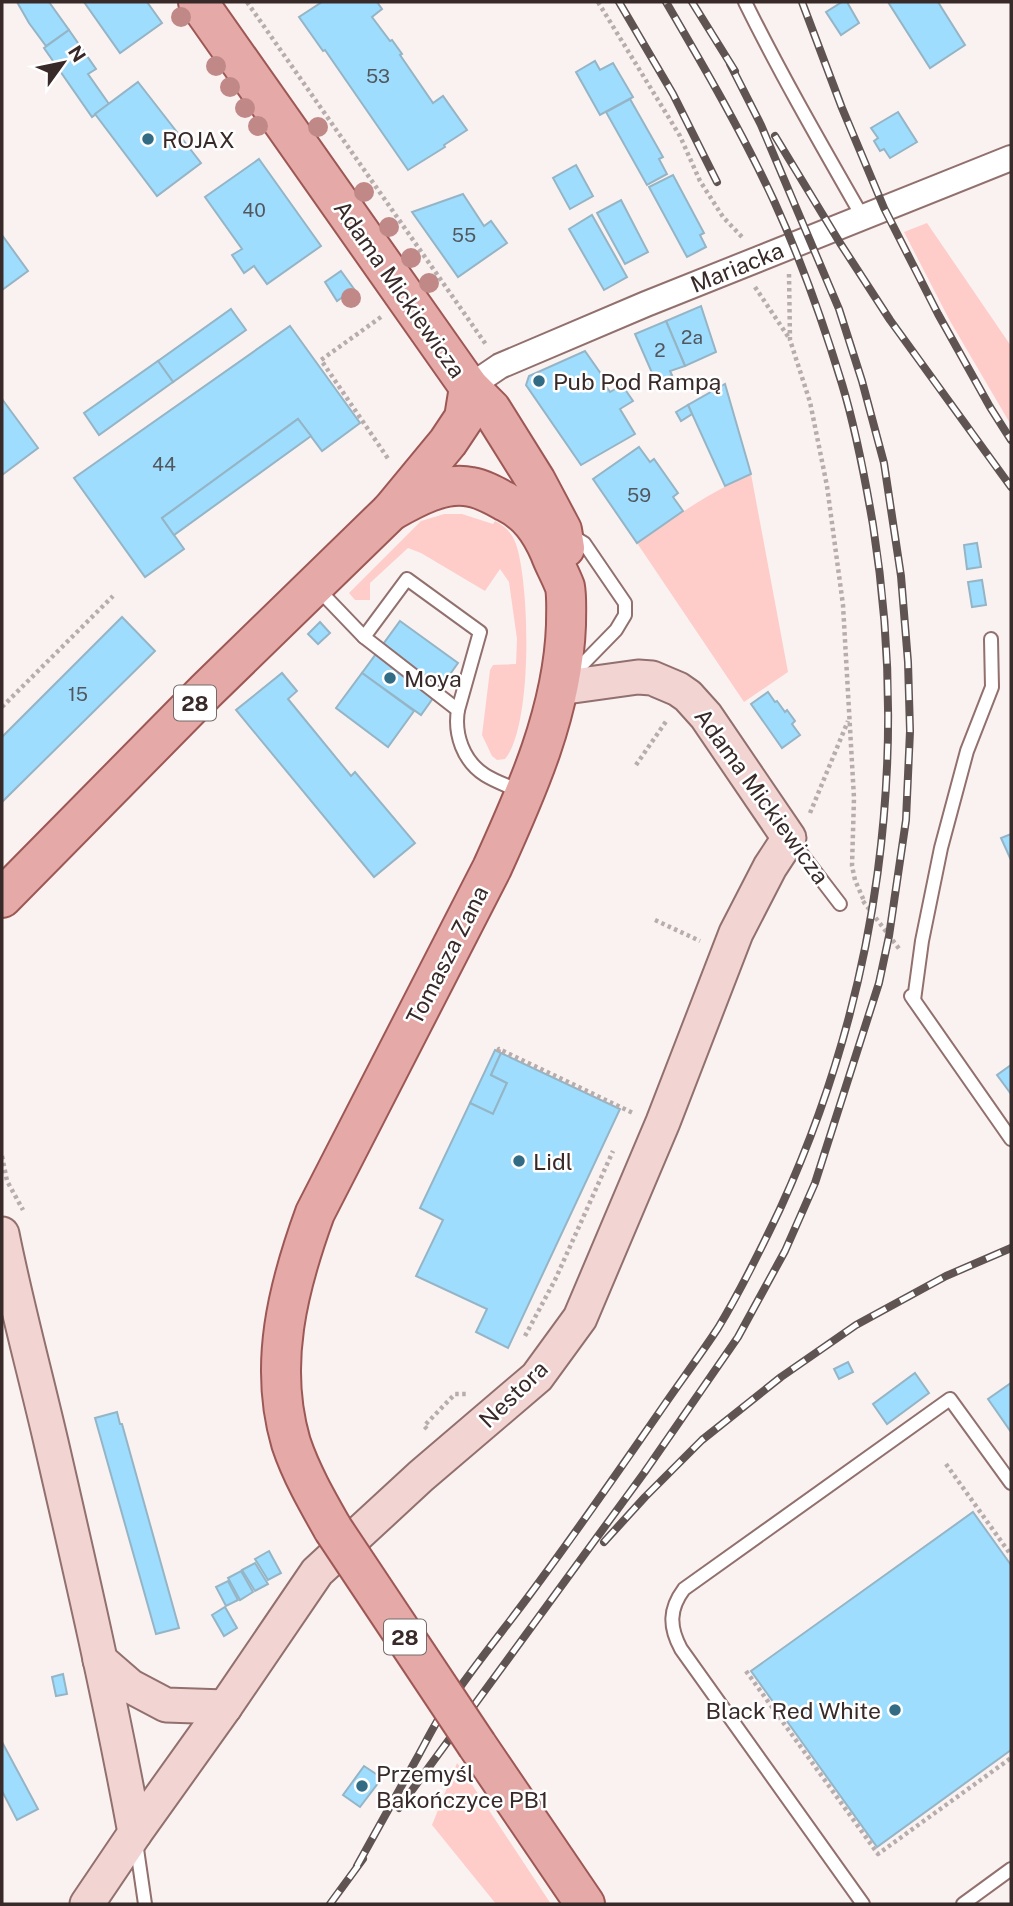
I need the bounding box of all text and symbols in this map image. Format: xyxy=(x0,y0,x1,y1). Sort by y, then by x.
north arrow xyxy=(28,28,98,98)
text: N xyxy=(64,42,91,66)
house number: 53 xyxy=(366,65,390,87)
place label: ROJAX xyxy=(162,126,235,153)
marker: ROJAX xyxy=(140,131,156,147)
street label: Adama Mickiewicza xyxy=(329,195,471,383)
house number: 40 xyxy=(242,199,266,221)
house number: 55 xyxy=(452,224,476,246)
street label: Mariacka xyxy=(686,236,788,298)
house number: 2a xyxy=(681,326,703,348)
house number: 2 xyxy=(654,339,666,361)
place label: Pub Pod Rampą xyxy=(553,368,721,395)
marker: Pub Pod Rampą xyxy=(531,373,547,389)
house number: 44 xyxy=(152,453,176,475)
house number: 59 xyxy=(627,484,651,506)
place label: Moya xyxy=(404,665,462,692)
marker: Moya xyxy=(382,670,398,686)
house number: 15 xyxy=(68,683,88,705)
road number: 28 xyxy=(174,686,216,720)
street label: Adama Mickiewicza xyxy=(689,703,835,889)
street label: Tomasza Zana xyxy=(400,881,494,1029)
place label: Lidl xyxy=(533,1148,573,1175)
marker: Lidl xyxy=(511,1153,527,1169)
street label: Nestora xyxy=(473,1355,553,1433)
road number: 28 xyxy=(384,1620,426,1654)
place label: Black Red White xyxy=(706,1697,881,1724)
marker: Black Red White xyxy=(887,1702,903,1718)
place label: Przemyśl Bakończyce PB1 xyxy=(376,1760,548,1813)
marker: Przemyśl Bakończyce PB1 xyxy=(354,1778,370,1794)

